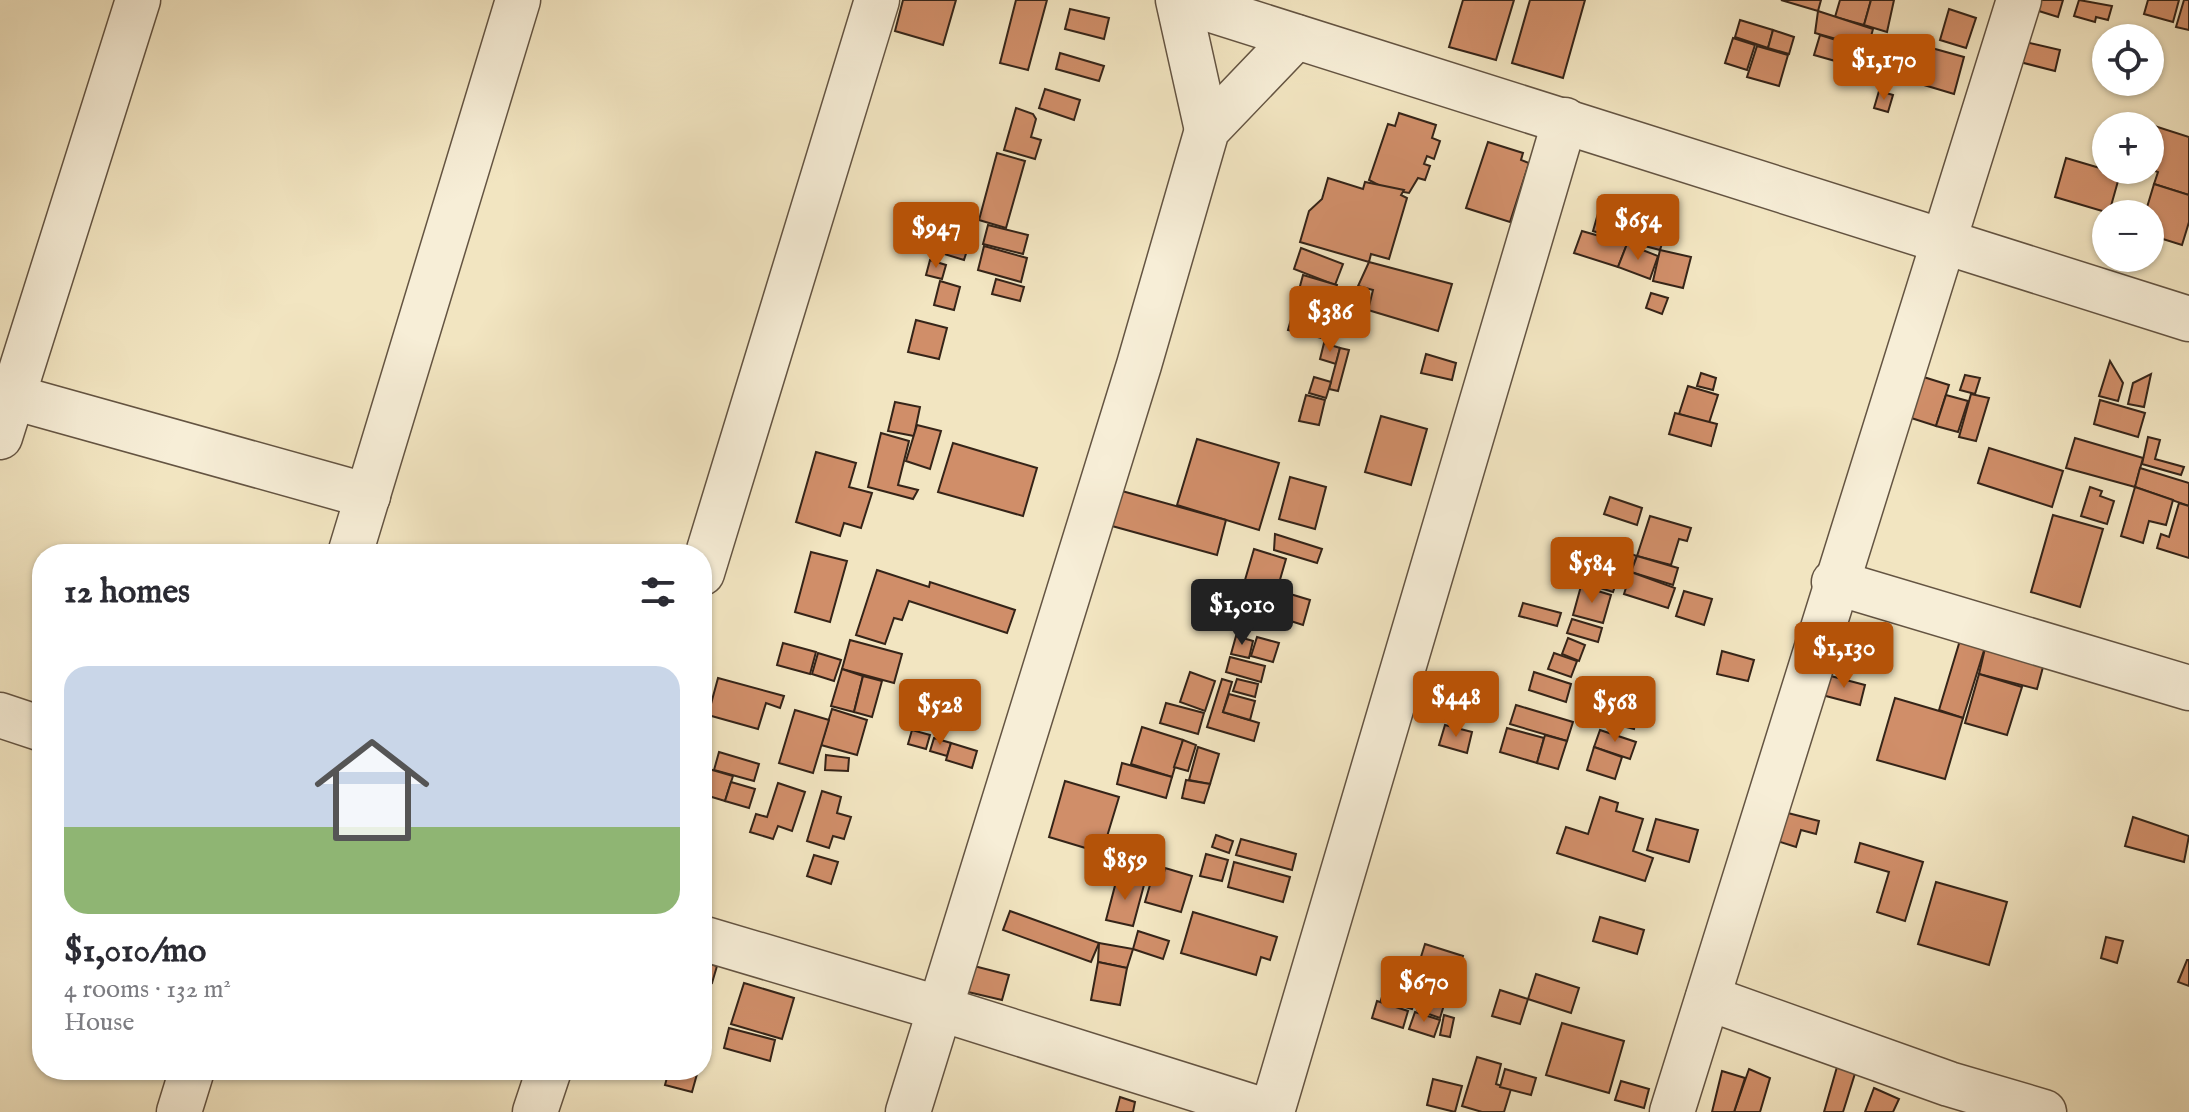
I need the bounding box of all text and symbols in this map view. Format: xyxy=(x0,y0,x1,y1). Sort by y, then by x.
map controls xyxy=(2092,24,2164,272)
button: locate xyxy=(2092,24,2164,96)
pin: $1,170 xyxy=(1819,34,1949,102)
text: $1,170 xyxy=(1851,43,1917,76)
button: + xyxy=(2092,112,2164,184)
pin: $654 xyxy=(1591,194,1685,262)
button: − xyxy=(2092,200,2164,272)
pin: $947 xyxy=(889,202,983,270)
text: $654 xyxy=(1614,203,1662,236)
text: $947 xyxy=(911,211,961,244)
pin: $386 xyxy=(1283,286,1377,354)
text: $386 xyxy=(1307,295,1353,328)
pin: $584 xyxy=(1545,537,1639,605)
text: $584 xyxy=(1569,546,1615,579)
icon: filters xyxy=(636,570,680,614)
text: 12 homes xyxy=(64,571,190,614)
pin: $1,010 xyxy=(1177,579,1307,647)
text: $1,010 xyxy=(1209,588,1275,621)
pin: $1,130 xyxy=(1779,622,1909,690)
text: $1,130 xyxy=(1812,631,1876,664)
pin: $448 xyxy=(1409,671,1503,739)
pin: $568 xyxy=(1568,676,1662,744)
pin: $528 xyxy=(893,679,987,747)
text: $448 xyxy=(1431,680,1481,713)
text: $568 xyxy=(1593,685,1637,718)
text: $528 xyxy=(917,688,963,721)
icon: home xyxy=(300,718,444,862)
pin: $859 xyxy=(1078,834,1172,902)
text: $859 xyxy=(1102,843,1148,876)
text: $1,010/mo xyxy=(64,930,206,973)
pin: $670 xyxy=(1377,956,1471,1024)
text: $670 xyxy=(1399,965,1449,998)
text: 4 rooms · 132 m² xyxy=(64,973,231,1006)
text: House xyxy=(64,1006,134,1039)

